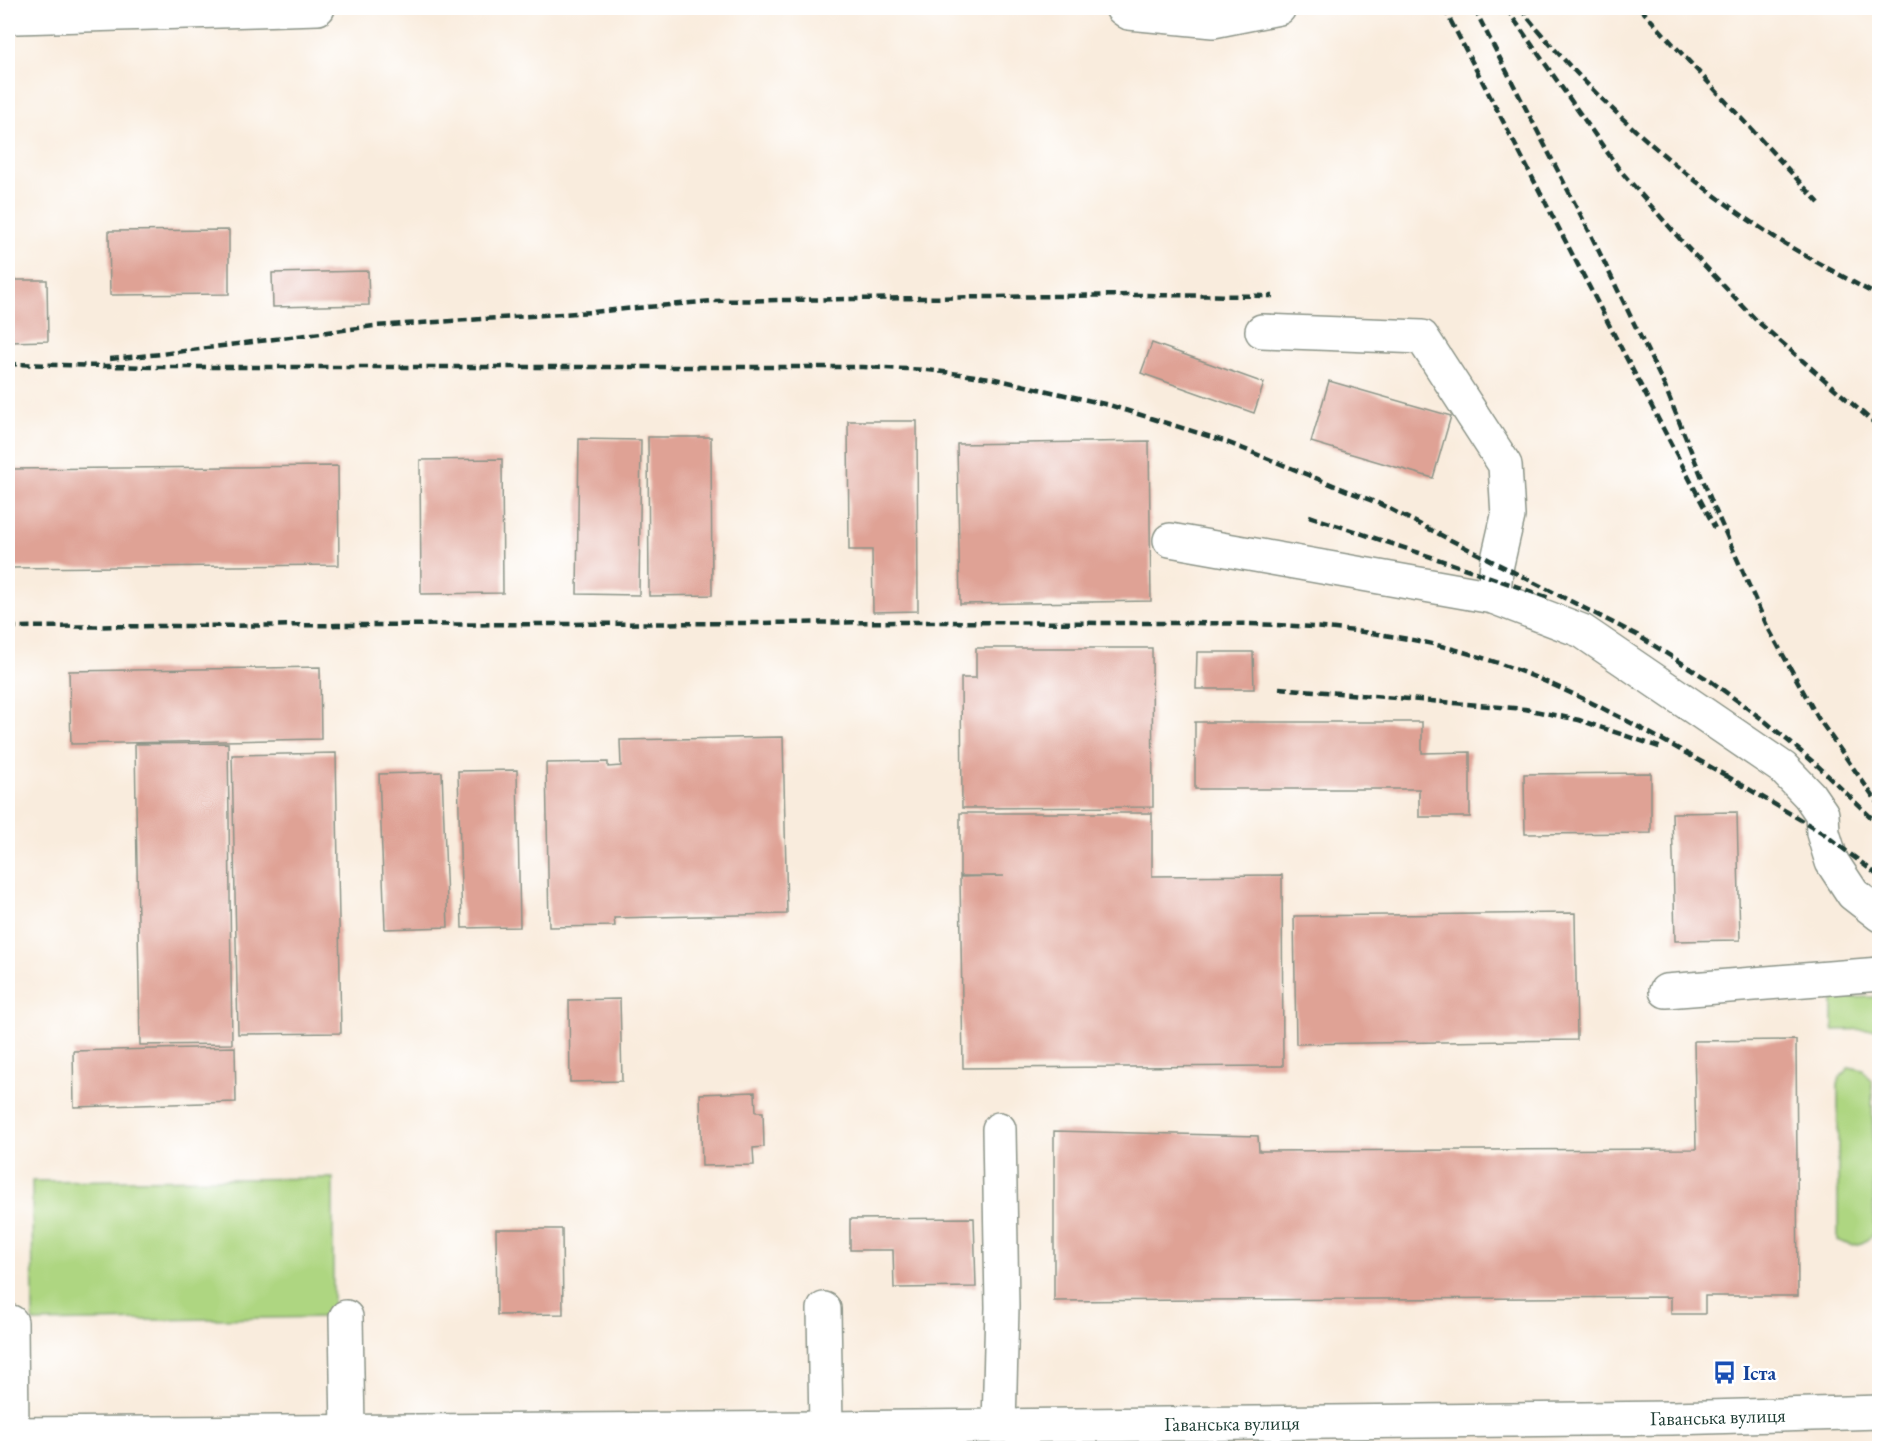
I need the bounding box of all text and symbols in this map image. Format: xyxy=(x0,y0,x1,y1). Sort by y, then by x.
bus stop icon: Іста xyxy=(1712,1360,1738,1386)
place label: Іста xyxy=(1743,1360,1777,1386)
street label: Гаванська вулиця xyxy=(1650,1402,1786,1431)
street label: Гаванська вулиця xyxy=(1164,1409,1300,1437)

